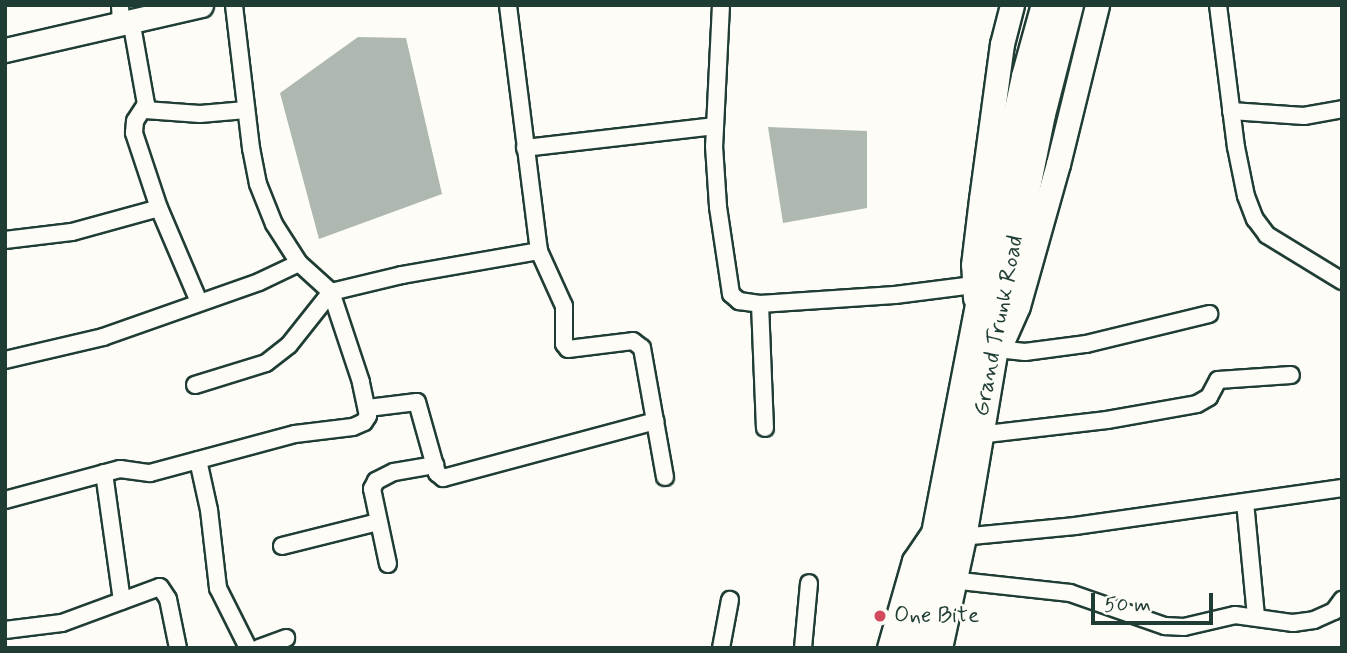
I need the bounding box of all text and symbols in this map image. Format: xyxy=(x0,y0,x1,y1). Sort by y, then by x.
street label: Grand Trunk Road xyxy=(968,233,1030,419)
scale bar xyxy=(1095,580,1218,624)
text: 50 m xyxy=(1104,591,1151,619)
place label: One Bite xyxy=(894,602,976,630)
marker: One Bite xyxy=(872,608,888,624)

